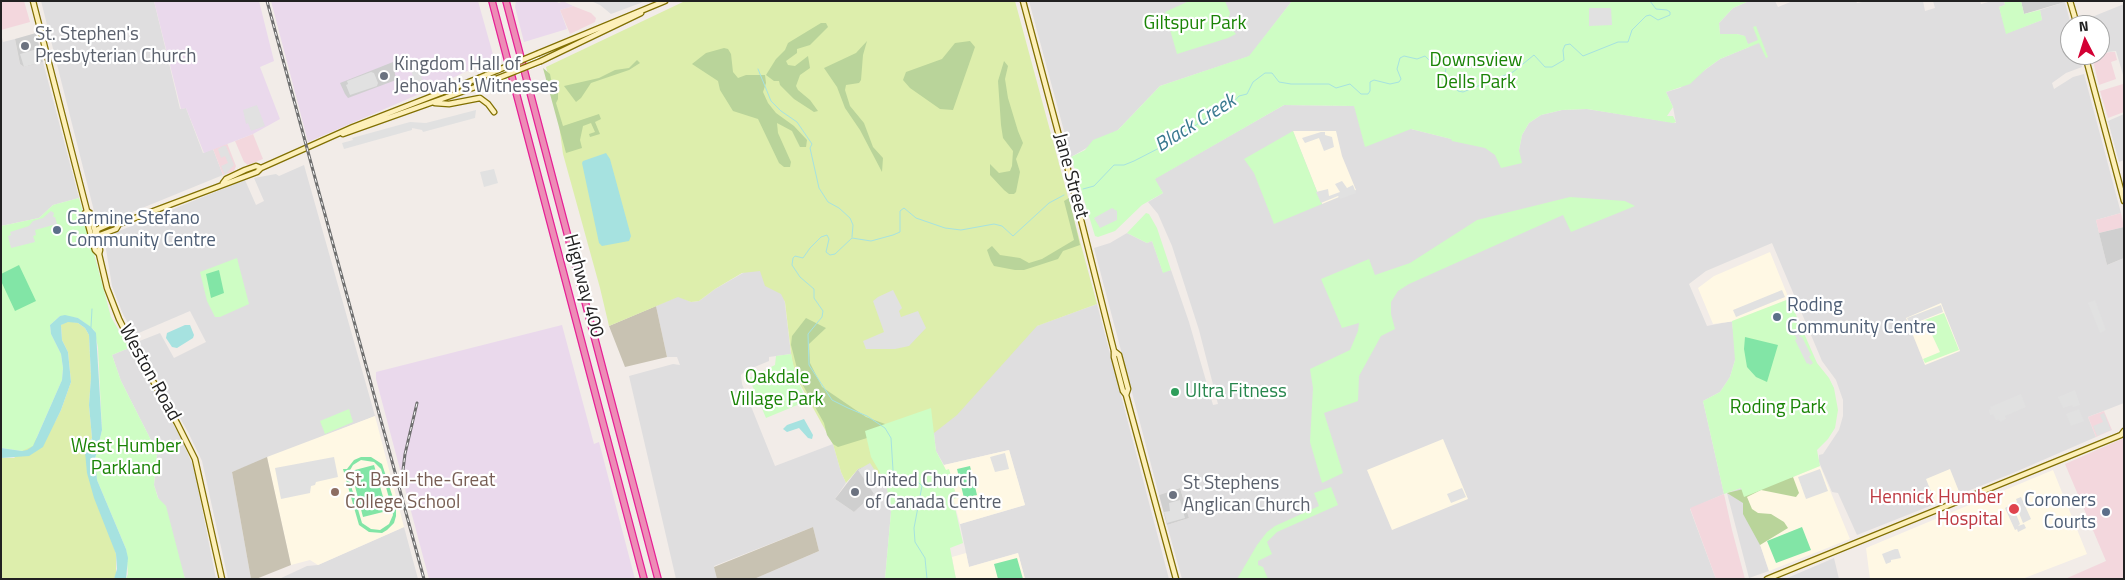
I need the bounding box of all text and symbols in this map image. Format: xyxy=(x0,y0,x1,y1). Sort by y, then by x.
park label: Giltspur Park xyxy=(1144,13,1246,35)
north arrow xyxy=(2060,15,2110,65)
text: N xyxy=(2078,15,2089,36)
place label: St. Stephen's Presbyterian Church xyxy=(35,24,196,68)
marker: St. Stephen's Presbyterian Church xyxy=(19,40,31,52)
park label: Downsview Dells Park xyxy=(1430,50,1522,94)
place label: Kingdom Hall of Jehovah's Witnesses xyxy=(394,54,558,98)
marker: Kingdom Hall of Jehovah's Witnesses xyxy=(378,70,390,82)
water label: Black Creek xyxy=(1151,90,1241,158)
street label: Jane Street xyxy=(1048,131,1092,221)
place label: Carmine Stefano Community Centre xyxy=(67,208,216,252)
marker: Carmine Stefano Community Centre xyxy=(51,224,63,236)
street label: Highway 400 xyxy=(558,232,608,340)
place label: Roding Community Centre xyxy=(1787,295,1936,339)
marker: Roding Community Centre xyxy=(1771,311,1783,323)
street label: Weston Road xyxy=(113,321,185,425)
park label: Oakdale Village Park xyxy=(730,367,824,411)
place label: Ultra Fitness xyxy=(1185,381,1287,403)
marker: Ultra Fitness xyxy=(1169,386,1181,398)
park label: Roding Park xyxy=(1730,397,1826,419)
park label: West Humber Parkland xyxy=(71,436,181,480)
place label: St. Basil-the-Great College School xyxy=(345,470,495,514)
place label: United Church of Canada Centre xyxy=(865,470,1001,514)
place label: St Stephens Anglican Church xyxy=(1183,473,1311,517)
marker: St. Basil-the-Great College School xyxy=(329,486,341,498)
marker: United Church of Canada Centre xyxy=(849,486,861,498)
place label: Hennick Humber Hospital xyxy=(1870,487,2003,531)
marker: St Stephens Anglican Church xyxy=(1167,489,1179,501)
place label: Coroners Courts xyxy=(2024,490,2096,534)
marker: Hennick Humber Hospital xyxy=(2007,502,2021,516)
marker: Coroners Courts xyxy=(2100,506,2112,518)

